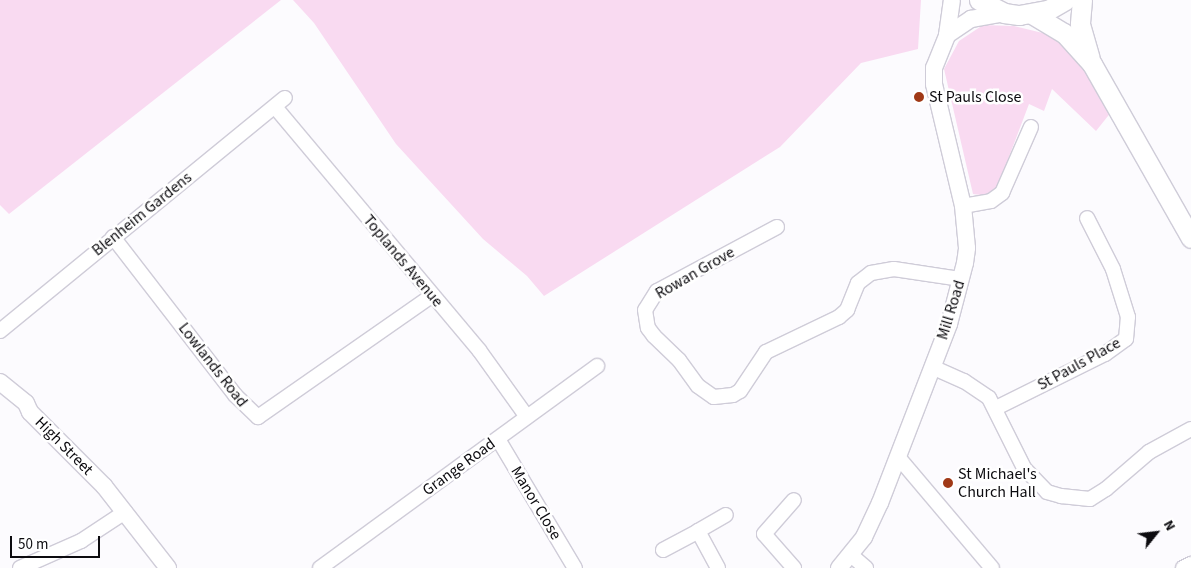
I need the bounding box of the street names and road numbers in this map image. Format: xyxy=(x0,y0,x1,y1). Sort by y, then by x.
street label: Blenheim Gardens xyxy=(88,168,196,260)
street label: Toplands Avenue xyxy=(359,211,447,311)
street label: Rowan Grove xyxy=(652,243,738,303)
street label: Mill Road xyxy=(933,278,969,342)
street label: Lowlands Road xyxy=(174,319,252,411)
street label: St Pauls Place xyxy=(1034,333,1124,395)
street label: High Street xyxy=(31,413,97,479)
street label: Grange Road xyxy=(419,434,499,500)
street label: Manor Close xyxy=(507,463,565,543)

